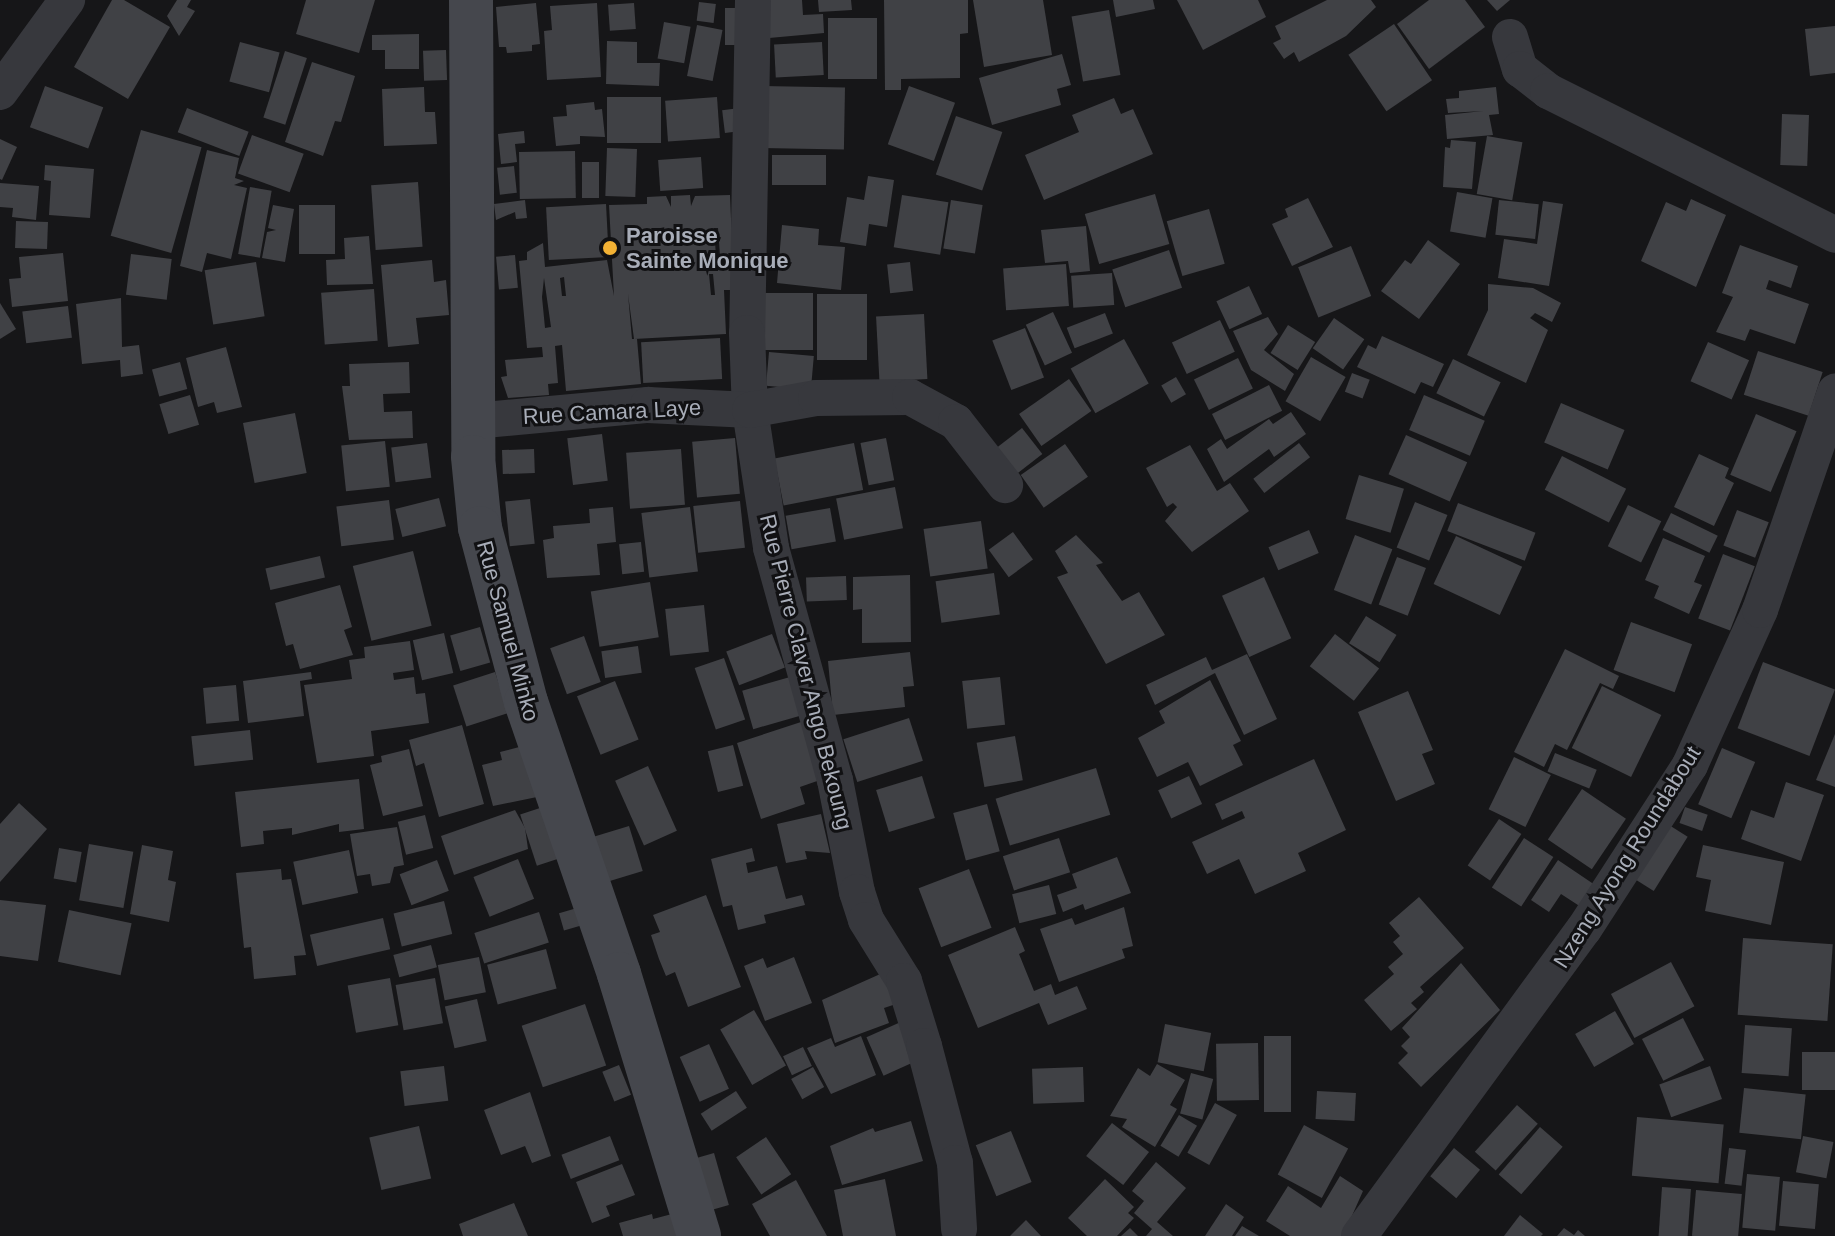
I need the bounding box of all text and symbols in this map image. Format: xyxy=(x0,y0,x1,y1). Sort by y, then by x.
place label: Paroisse Sainte Monique xyxy=(626,222,789,274)
marker: Paroisse Sainte Monique xyxy=(601,239,619,257)
street label: Rue Camara Laye xyxy=(522,394,702,430)
street label: Rue Pierre Claver Ango Bekoung xyxy=(754,511,858,833)
street label: Rue Samuel Minko xyxy=(471,538,545,724)
street label: Nzeng Ayong Roundabout xyxy=(1548,741,1706,973)

